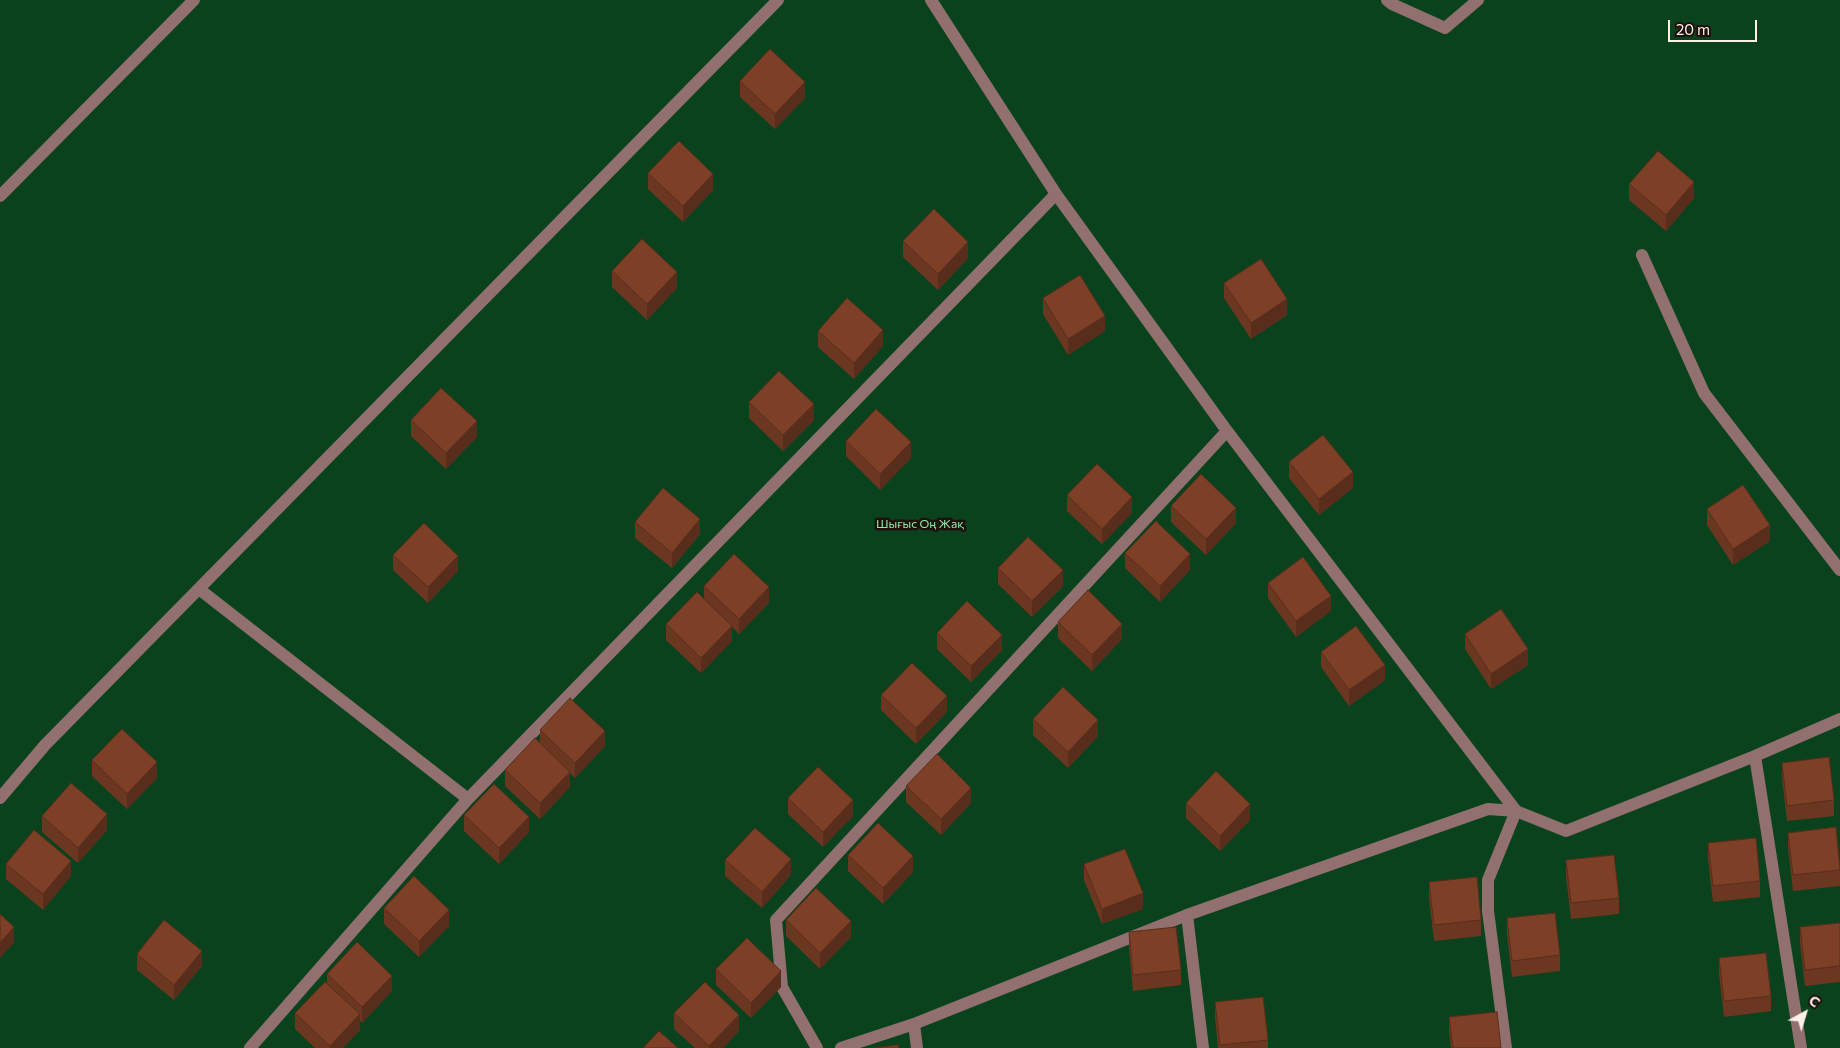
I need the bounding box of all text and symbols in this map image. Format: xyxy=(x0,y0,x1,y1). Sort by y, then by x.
scale bar xyxy=(1670,10,1759,42)
text: 20 m xyxy=(1676,20,1710,38)
park label: Шығыс Оң Жақ xyxy=(876,517,964,531)
north arrow xyxy=(1780,988,1830,1038)
text: С xyxy=(1806,991,1824,1011)

